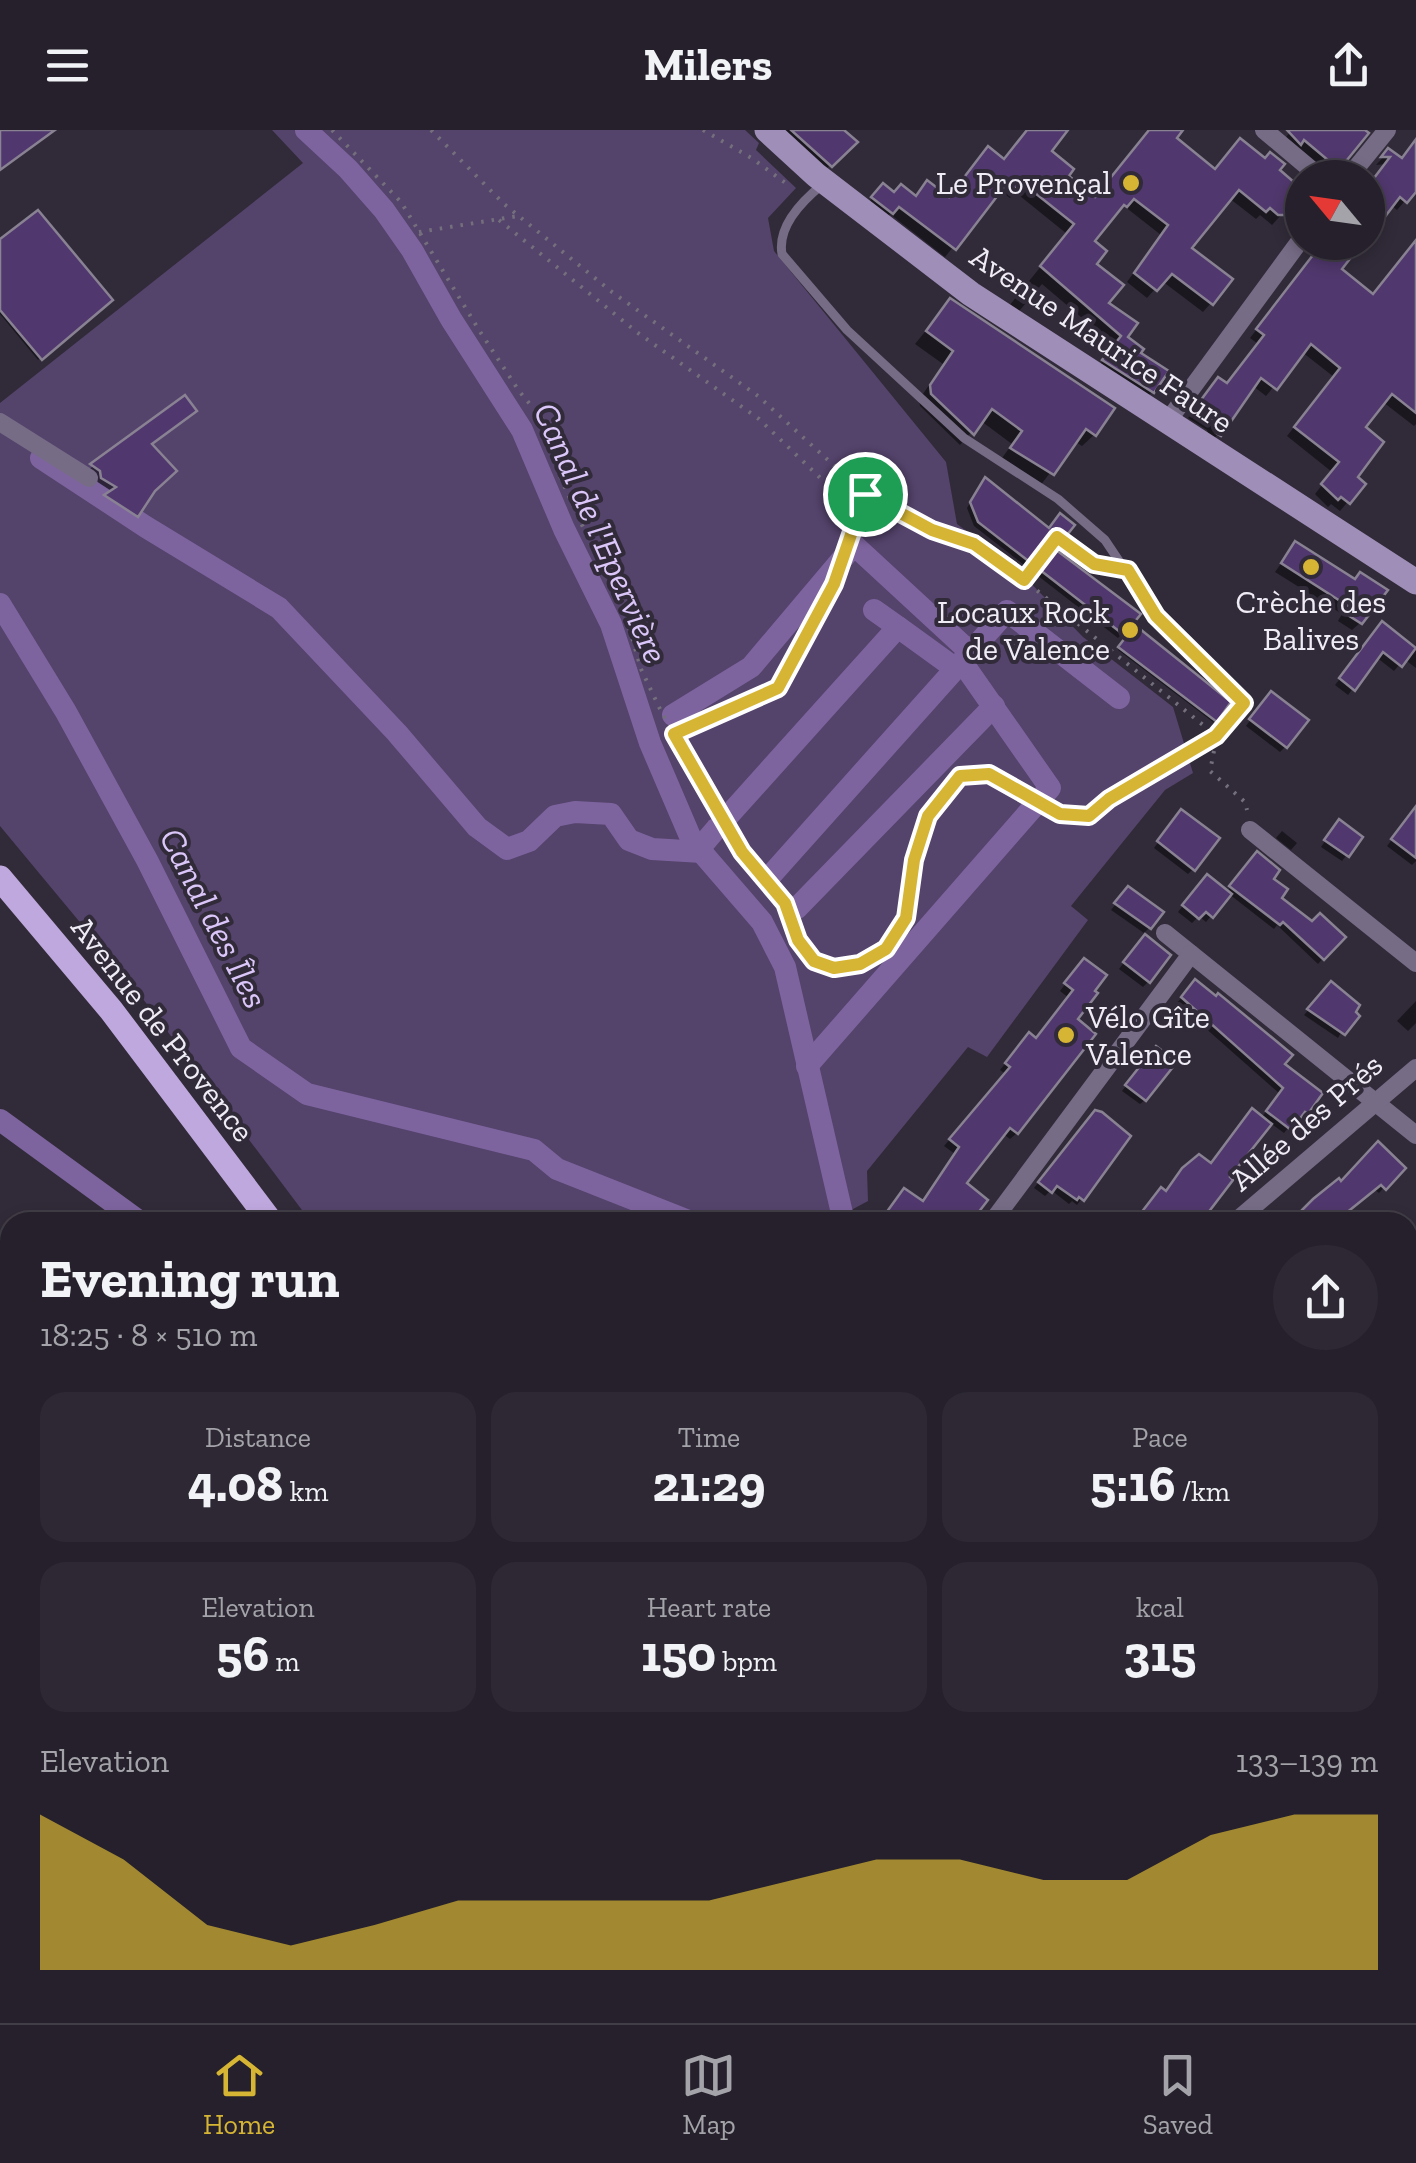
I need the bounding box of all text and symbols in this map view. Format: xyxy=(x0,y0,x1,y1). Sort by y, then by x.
icon: menu xyxy=(40,38,95,93)
text: Milers xyxy=(644,38,772,92)
icon: share xyxy=(1321,38,1376,93)
north arrow xyxy=(1285,160,1385,260)
map controls xyxy=(1285,160,1385,260)
place label: Le Provençal xyxy=(936,164,1111,202)
marker: Le Provençal xyxy=(1120,172,1142,194)
street label: Avenue Maurice Faure xyxy=(963,237,1241,441)
water label: Canal de l'Epervière xyxy=(525,396,677,670)
pin xyxy=(823,452,908,537)
icon: arrive xyxy=(838,467,893,522)
marker: Crèche des Balives xyxy=(1300,556,1322,578)
place label: Crèche des Balives xyxy=(1236,583,1386,658)
place label: Locaux Rock de Valence xyxy=(937,593,1110,668)
marker: Locaux Rock de Valence xyxy=(1119,619,1141,641)
water label: Canal des Îles xyxy=(151,821,277,1015)
street label: Avenue de Provence xyxy=(63,909,263,1149)
place label: Vélo Gîte Valence xyxy=(1085,998,1210,1073)
marker: Vélo Gîte Valence xyxy=(1055,1024,1077,1046)
street label: Allée des Prés xyxy=(1222,1045,1390,1199)
text: Evening run xyxy=(40,1245,340,1311)
button: share xyxy=(1273,1245,1378,1350)
text: 18:25 · 8 × 510 m xyxy=(40,1316,257,1354)
text: Distance xyxy=(205,1421,311,1454)
text: Time xyxy=(678,1421,740,1454)
text: Pace xyxy=(1132,1421,1188,1454)
text: 4.08 xyxy=(188,1454,283,1514)
text: 21:29 xyxy=(652,1454,766,1514)
text: 5:16 xyxy=(1090,1454,1175,1514)
text: km xyxy=(283,1475,328,1508)
text: /km xyxy=(1175,1475,1230,1508)
text: Elevation xyxy=(202,1591,314,1624)
text: Heart rate xyxy=(647,1591,771,1624)
text: kcal xyxy=(1136,1591,1184,1624)
text: 56 xyxy=(216,1624,269,1684)
text: 150 xyxy=(641,1624,716,1684)
text: 315 xyxy=(1124,1624,1196,1684)
text: m xyxy=(269,1645,300,1678)
text: bpm xyxy=(716,1645,777,1678)
text: Elevation xyxy=(40,1742,169,1780)
text: 133–139 m xyxy=(1236,1742,1378,1780)
tab: Home xyxy=(203,2048,275,2141)
tab: Map xyxy=(681,2048,736,2141)
tab: Saved xyxy=(1143,2048,1213,2141)

